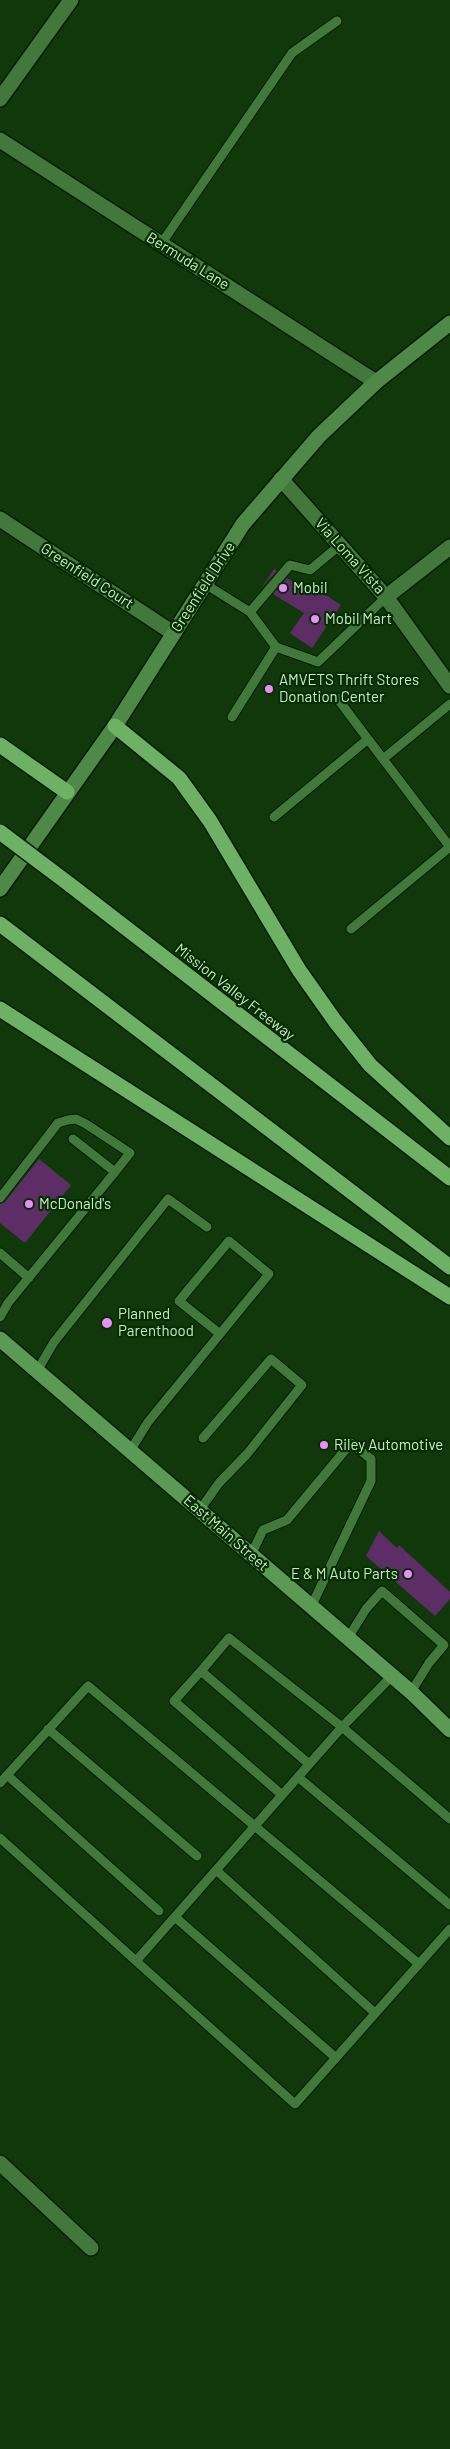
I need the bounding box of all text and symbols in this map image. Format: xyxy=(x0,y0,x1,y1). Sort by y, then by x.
street label: Bermuda Lane xyxy=(143,228,233,294)
street label: Via Loma Vista xyxy=(311,514,389,598)
street label: Greenfield Court xyxy=(37,539,137,613)
street label: Greenfield Drive xyxy=(167,539,239,635)
place label: Mobil xyxy=(293,579,327,597)
marker: Mobil xyxy=(277,582,289,594)
place label: Mobil Mart xyxy=(325,610,392,628)
marker: Mobil Mart xyxy=(309,613,321,625)
place label: AMVETS Thrift Stores Donation Center xyxy=(279,671,419,706)
marker: AMVETS Thrift Stores Donation Center xyxy=(263,683,275,695)
street label: Mission Valley Freeway xyxy=(172,940,298,1044)
place label: McDonald's xyxy=(39,1195,111,1213)
marker: McDonald's xyxy=(23,1198,35,1210)
place label: Planned Parenthood xyxy=(118,1305,194,1340)
marker: Planned Parenthood xyxy=(100,1316,114,1330)
place label: Riley Automotive xyxy=(334,1436,443,1454)
marker: Riley Automotive xyxy=(318,1439,330,1451)
street label: East Main Street xyxy=(180,1491,272,1575)
place label: E & M Auto Parts xyxy=(291,1565,398,1583)
marker: E & M Auto Parts xyxy=(402,1568,414,1580)

